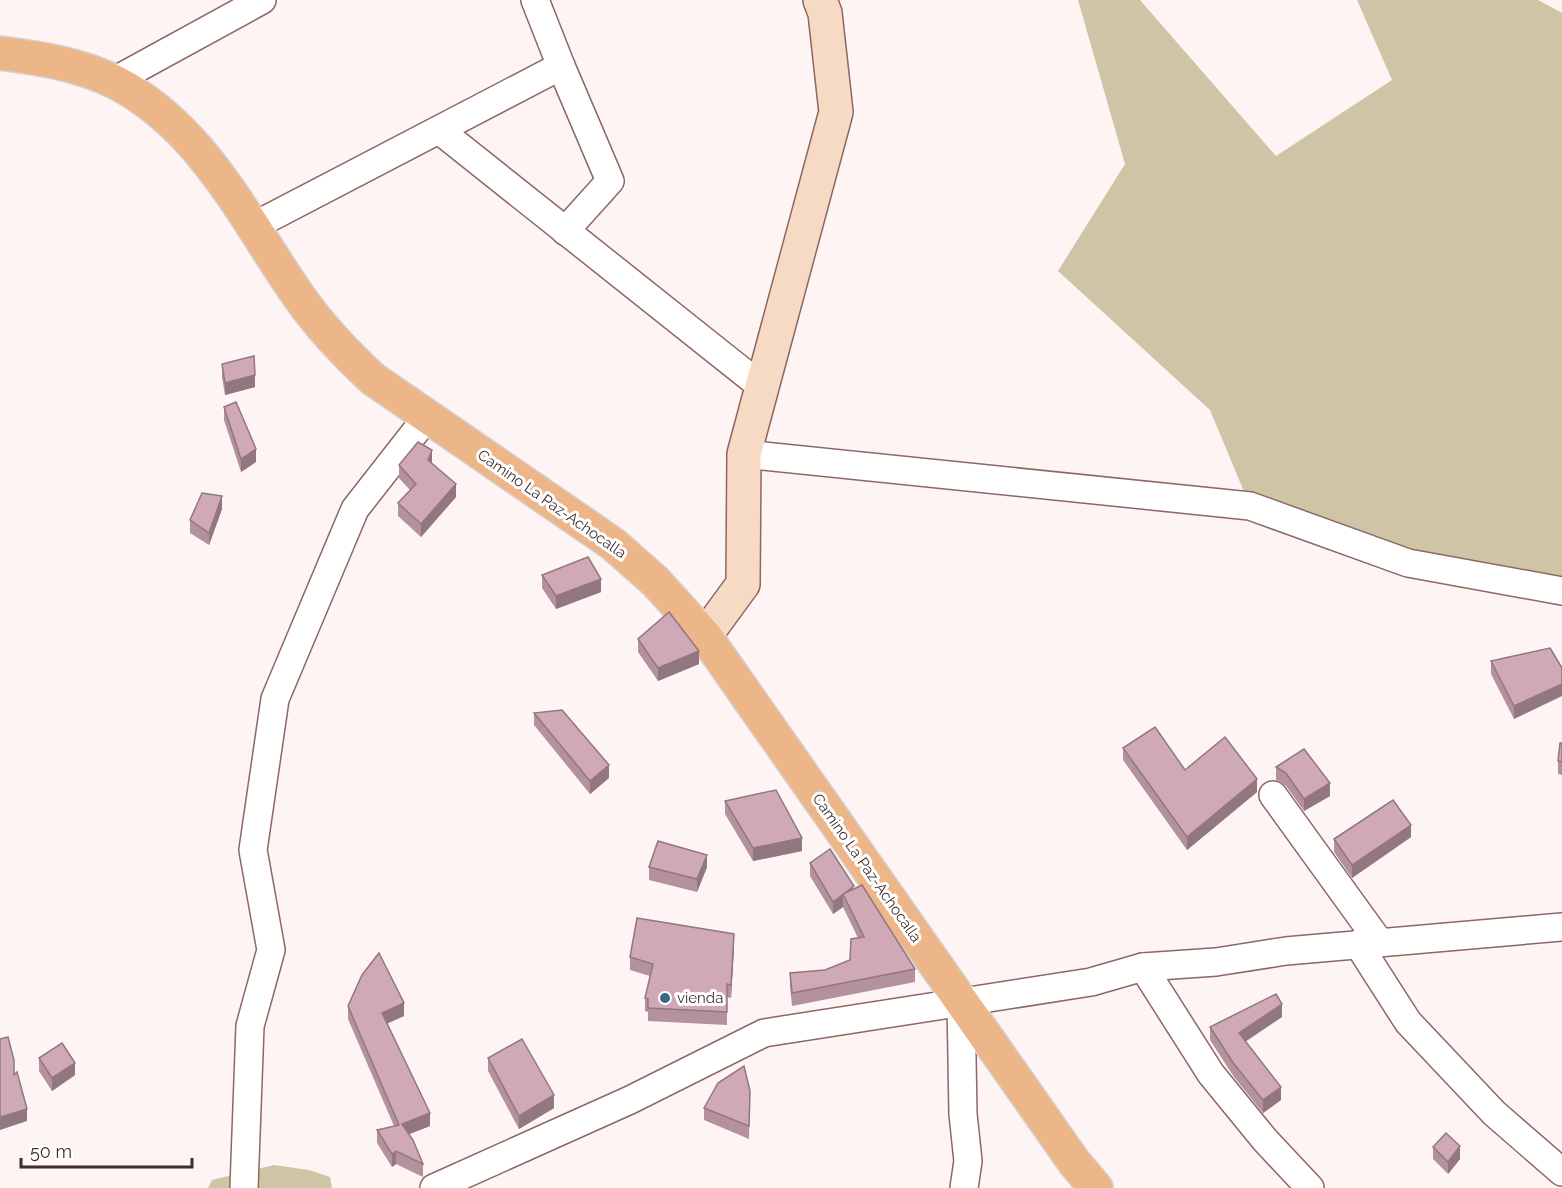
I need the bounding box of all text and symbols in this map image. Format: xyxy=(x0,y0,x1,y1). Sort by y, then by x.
street label: Camino La Paz-Achocalla xyxy=(474,446,630,562)
street label: Camino La Paz-Achocalla xyxy=(809,790,925,946)
place label: vienda xyxy=(677,989,723,1007)
marker: vienda xyxy=(658,991,672,1005)
scale bar xyxy=(21,1131,192,1169)
text: 50 m xyxy=(30,1141,72,1162)

